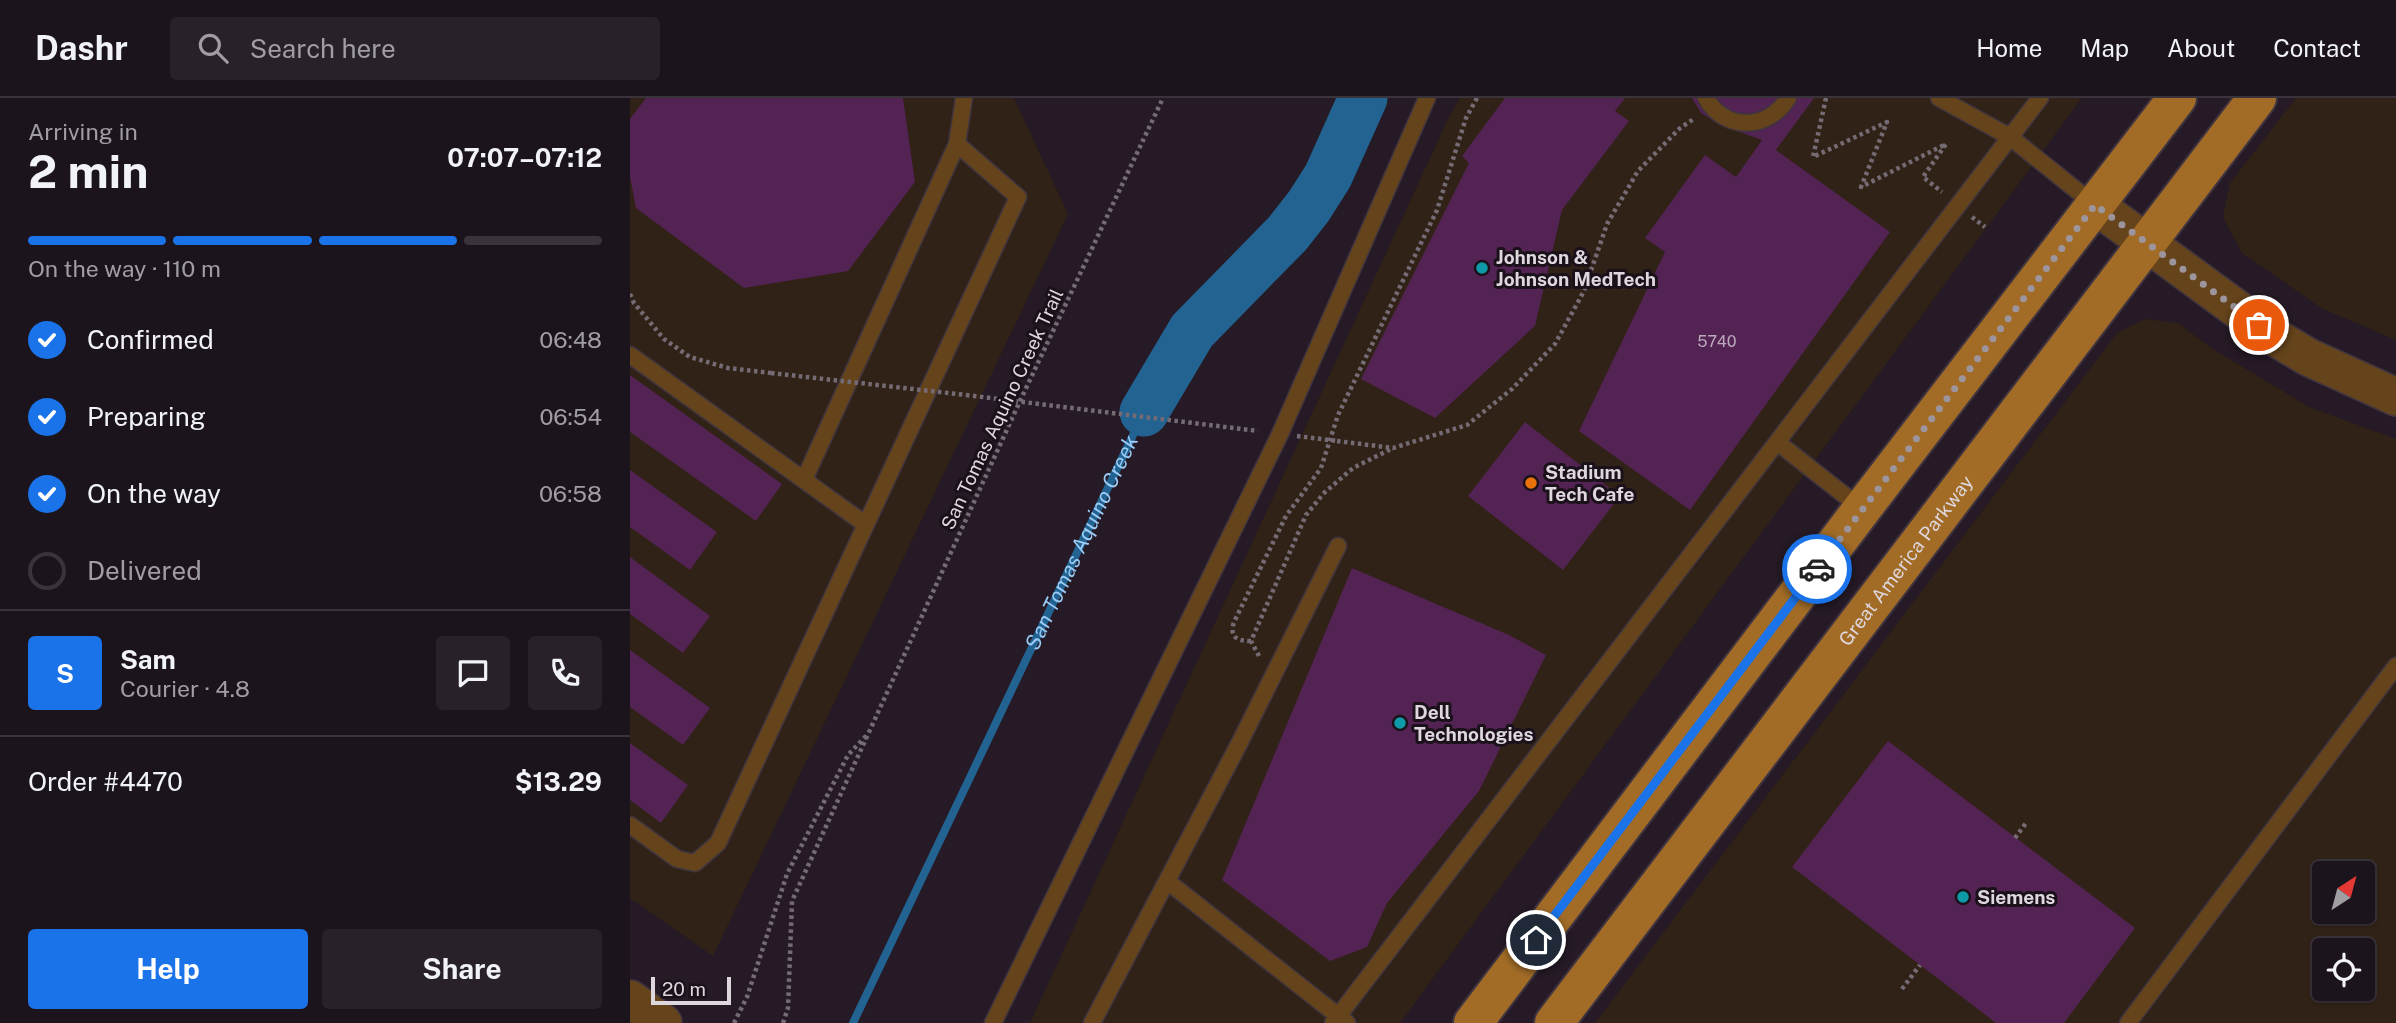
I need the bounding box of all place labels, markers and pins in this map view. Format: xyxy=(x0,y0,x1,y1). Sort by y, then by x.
place label: Johnson & Johnson MedTech xyxy=(1496,246,1656,290)
marker: Johnson & Johnson MedTech xyxy=(1474,260,1490,276)
pin xyxy=(2229,295,2289,355)
place label: Stadium Tech Cafe xyxy=(1545,461,1635,505)
marker: Stadium Tech Cafe xyxy=(1523,475,1539,491)
place label: Dell Technologies xyxy=(1414,701,1533,745)
marker: Dell Technologies xyxy=(1392,715,1408,731)
place label: Siemens xyxy=(1977,886,2055,908)
marker: Siemens xyxy=(1955,889,1971,905)
pin xyxy=(1506,910,1566,970)

